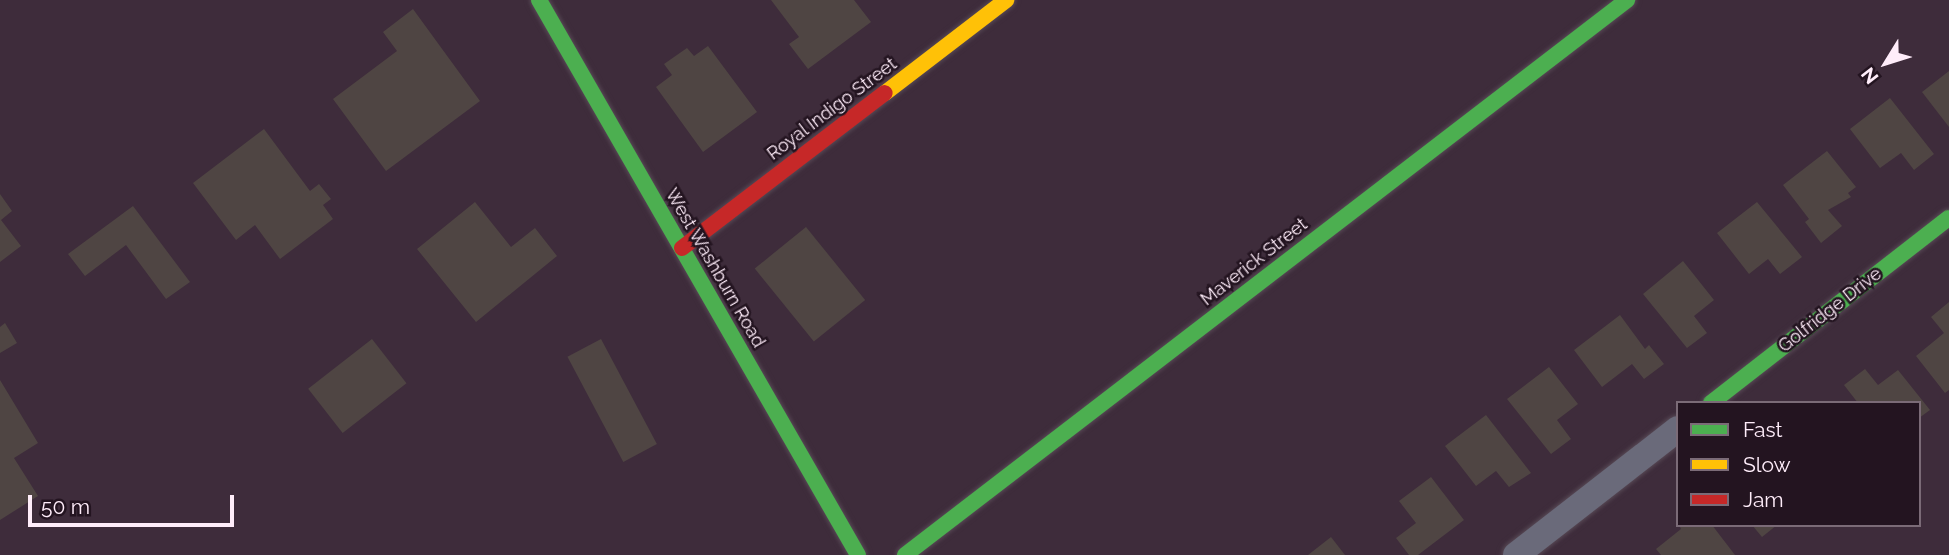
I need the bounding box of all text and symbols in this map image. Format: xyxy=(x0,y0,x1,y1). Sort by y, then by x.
north arrow xyxy=(1851,28,1921,98)
street label: Royal Indigo Street xyxy=(763,53,901,165)
text: N xyxy=(1856,63,1883,88)
street label: West Washburn Road xyxy=(660,184,770,352)
street label: Maverick Street xyxy=(1196,214,1312,310)
street label: Golfridge Drive xyxy=(1774,263,1886,357)
legend xyxy=(1676,401,1921,527)
text: Fast xyxy=(1743,417,1783,442)
text: Slow xyxy=(1743,452,1791,477)
scale bar xyxy=(32,482,238,526)
text: Jam xyxy=(1743,487,1784,512)
text: 50 m xyxy=(41,494,90,519)

